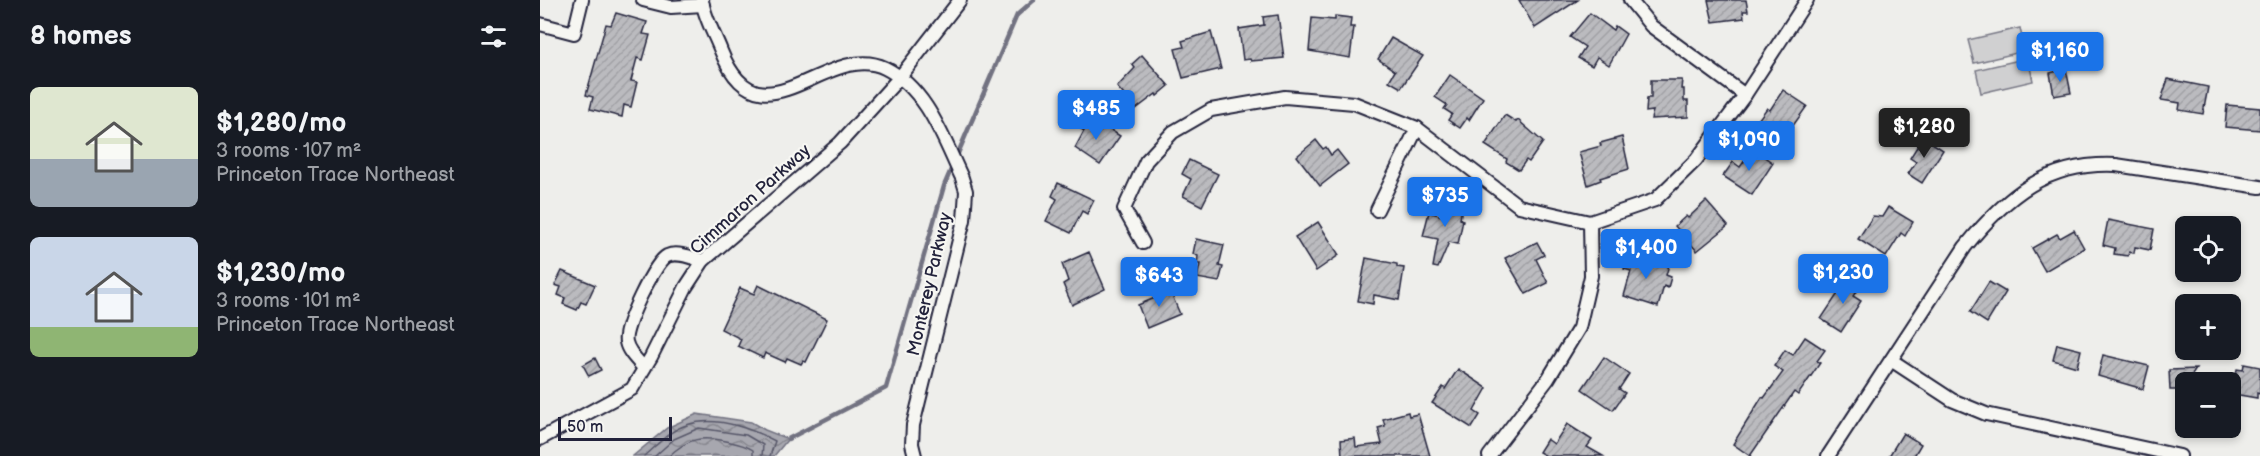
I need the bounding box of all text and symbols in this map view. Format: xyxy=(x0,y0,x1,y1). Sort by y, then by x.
icon: filters xyxy=(477,20,510,53)
text: 8 homes xyxy=(30,21,132,52)
pin: $1,160 xyxy=(2011,32,2109,83)
text: $1,160 xyxy=(2030,39,2090,63)
pin: $485 xyxy=(1060,90,1132,141)
text: $485 xyxy=(1072,97,1120,121)
text: $1,280/mo xyxy=(216,108,346,139)
pin: $1,280 xyxy=(1875,108,1973,159)
icon: home xyxy=(78,111,150,183)
text: $1,280 xyxy=(1893,115,1955,139)
pin: $1,090 xyxy=(1700,121,1798,172)
text: $1,090 xyxy=(1718,128,1780,152)
text: 3 rooms · 107 m² xyxy=(216,139,361,163)
street label: Cimmaron Parkway xyxy=(686,139,815,259)
text: Princeton Trace Northeast xyxy=(216,163,455,187)
pin: $735 xyxy=(1409,177,1481,228)
text: $735 xyxy=(1421,184,1469,208)
street label: Monterey Parkway xyxy=(903,210,956,358)
map controls xyxy=(2175,216,2241,438)
button: locate xyxy=(2175,216,2241,282)
pin: $1,400 xyxy=(1597,229,1695,280)
text: $1,400 xyxy=(1615,236,1677,260)
pin: $1,230 xyxy=(1794,254,1892,305)
pin: $643 xyxy=(1123,257,1195,308)
text: $1,230/mo xyxy=(216,258,345,289)
icon: home xyxy=(78,261,150,333)
text: $1,230 xyxy=(1812,261,1874,285)
text: $643 xyxy=(1135,264,1183,288)
text: 3 rooms · 101 m² xyxy=(216,289,361,313)
button: + xyxy=(2175,294,2241,360)
text: Princeton Trace Northeast xyxy=(216,313,455,337)
button: − xyxy=(2175,372,2241,438)
scale bar xyxy=(558,414,672,442)
text: 50 m xyxy=(567,418,603,437)

